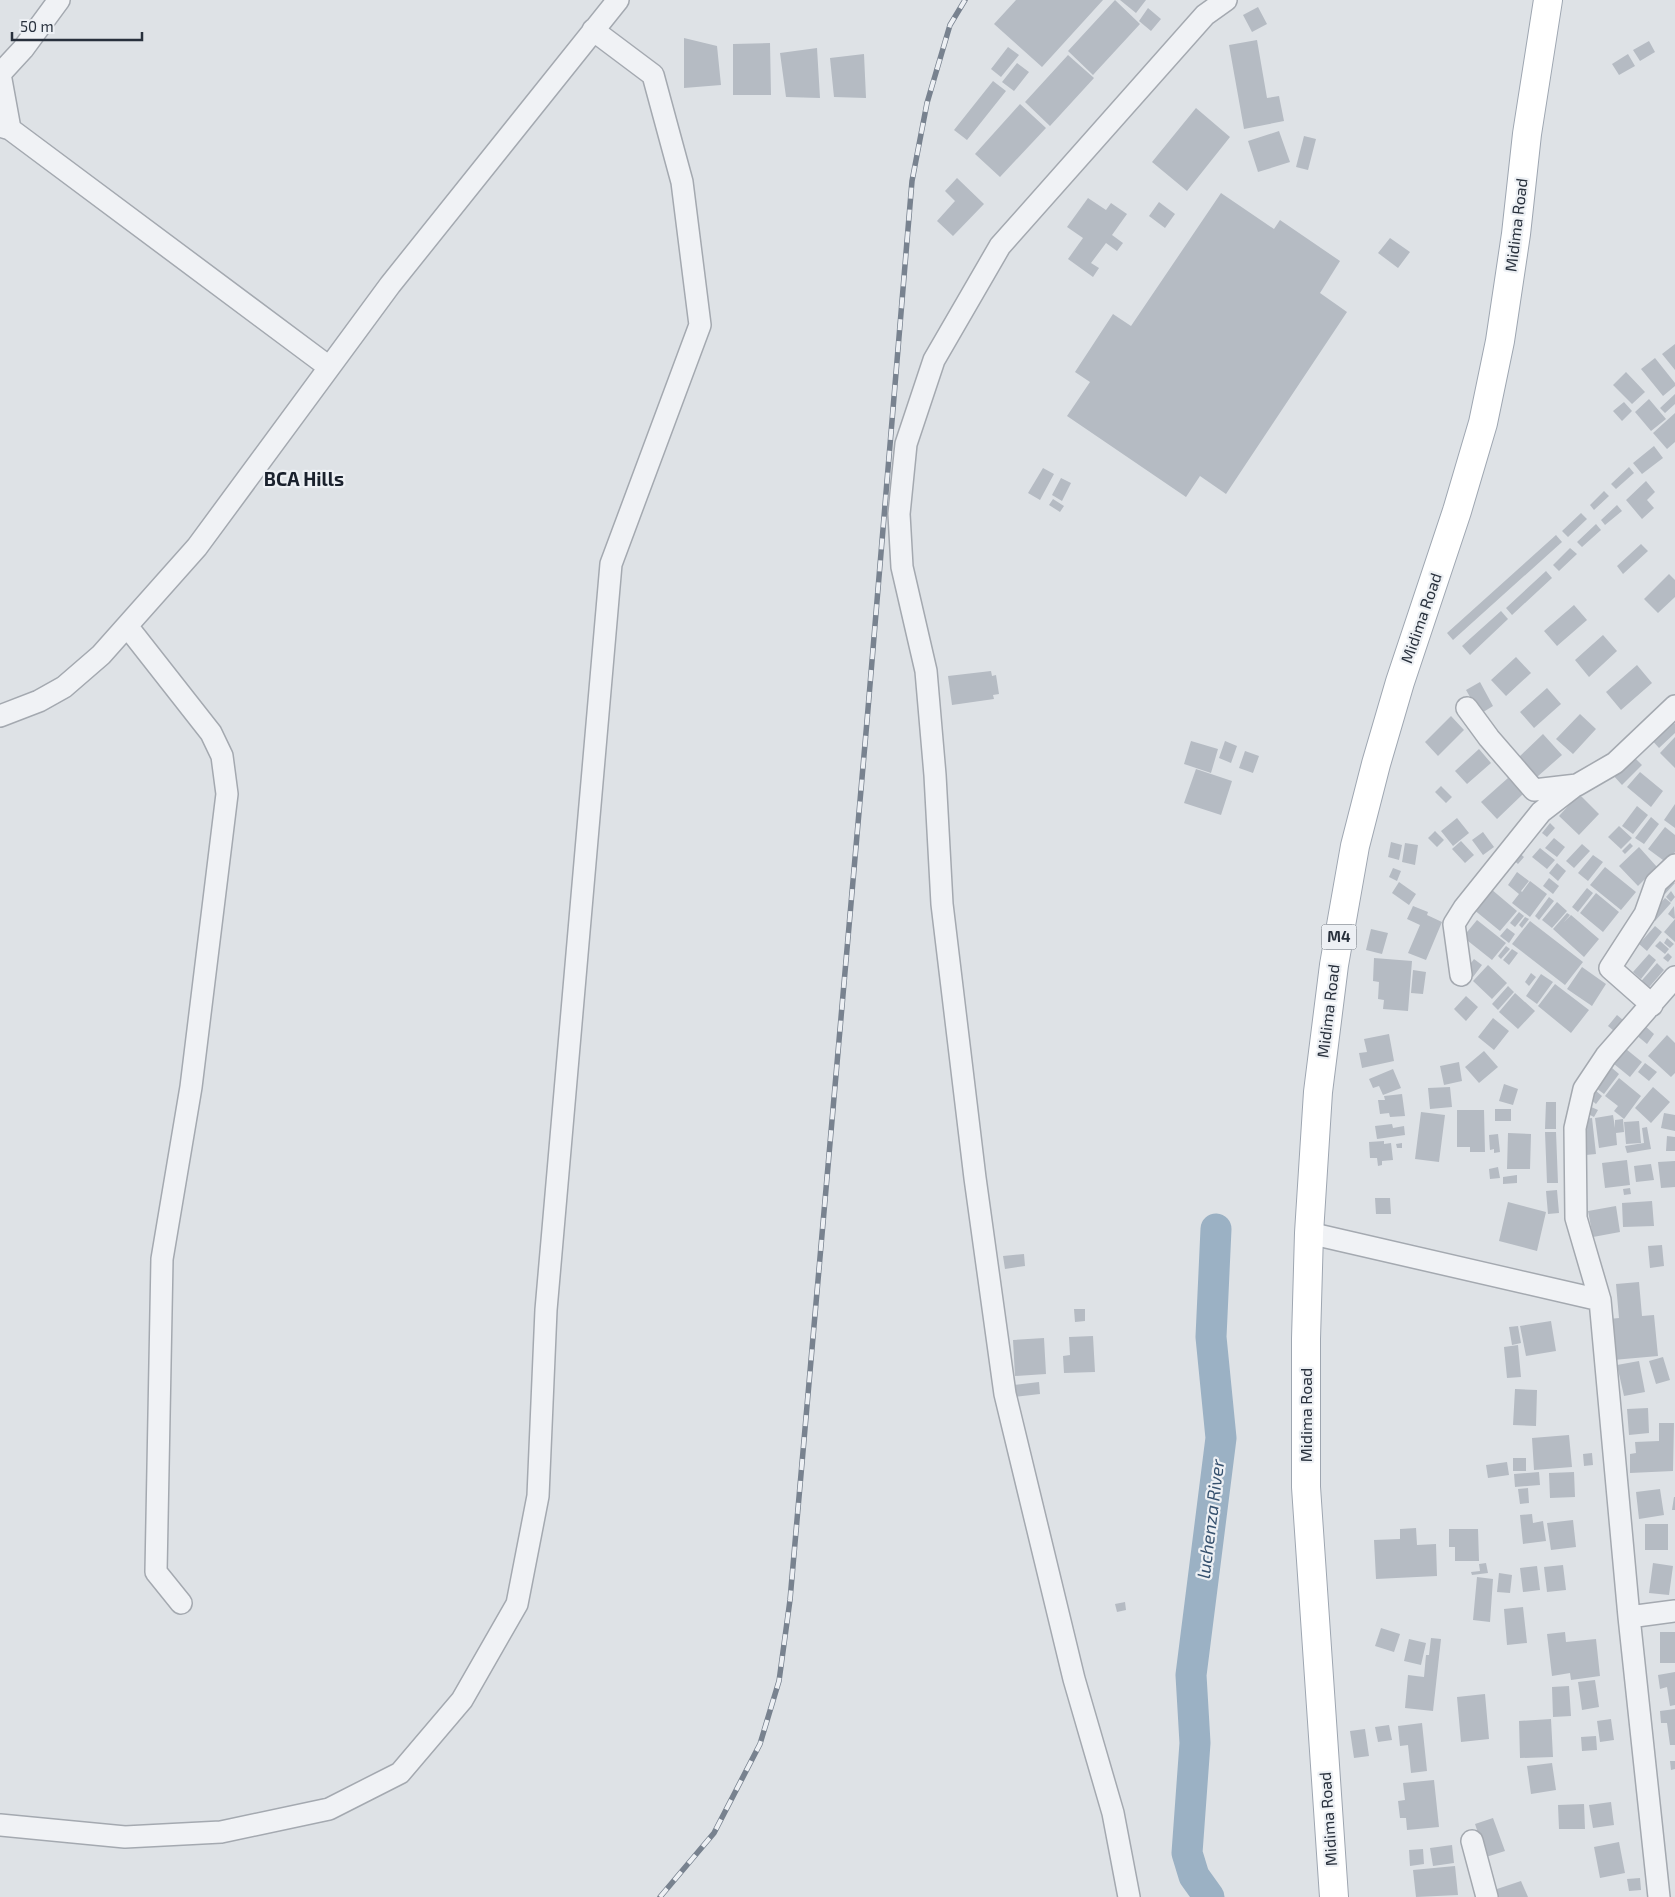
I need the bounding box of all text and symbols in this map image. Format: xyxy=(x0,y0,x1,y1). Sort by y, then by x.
scale bar xyxy=(12,10,142,42)
text: 50 m xyxy=(20,17,54,35)
street label: Midima Road xyxy=(1500,177,1531,273)
district label: BCA Hills xyxy=(264,467,344,490)
street label: Midima Road xyxy=(1396,570,1445,666)
road number: M4 xyxy=(1322,924,1356,950)
street label: Midima Road xyxy=(1312,963,1343,1059)
street label: Midima Road xyxy=(1296,1368,1315,1462)
water label: luchenza River xyxy=(1192,1457,1228,1580)
street label: Midima Road xyxy=(1315,1771,1340,1867)

